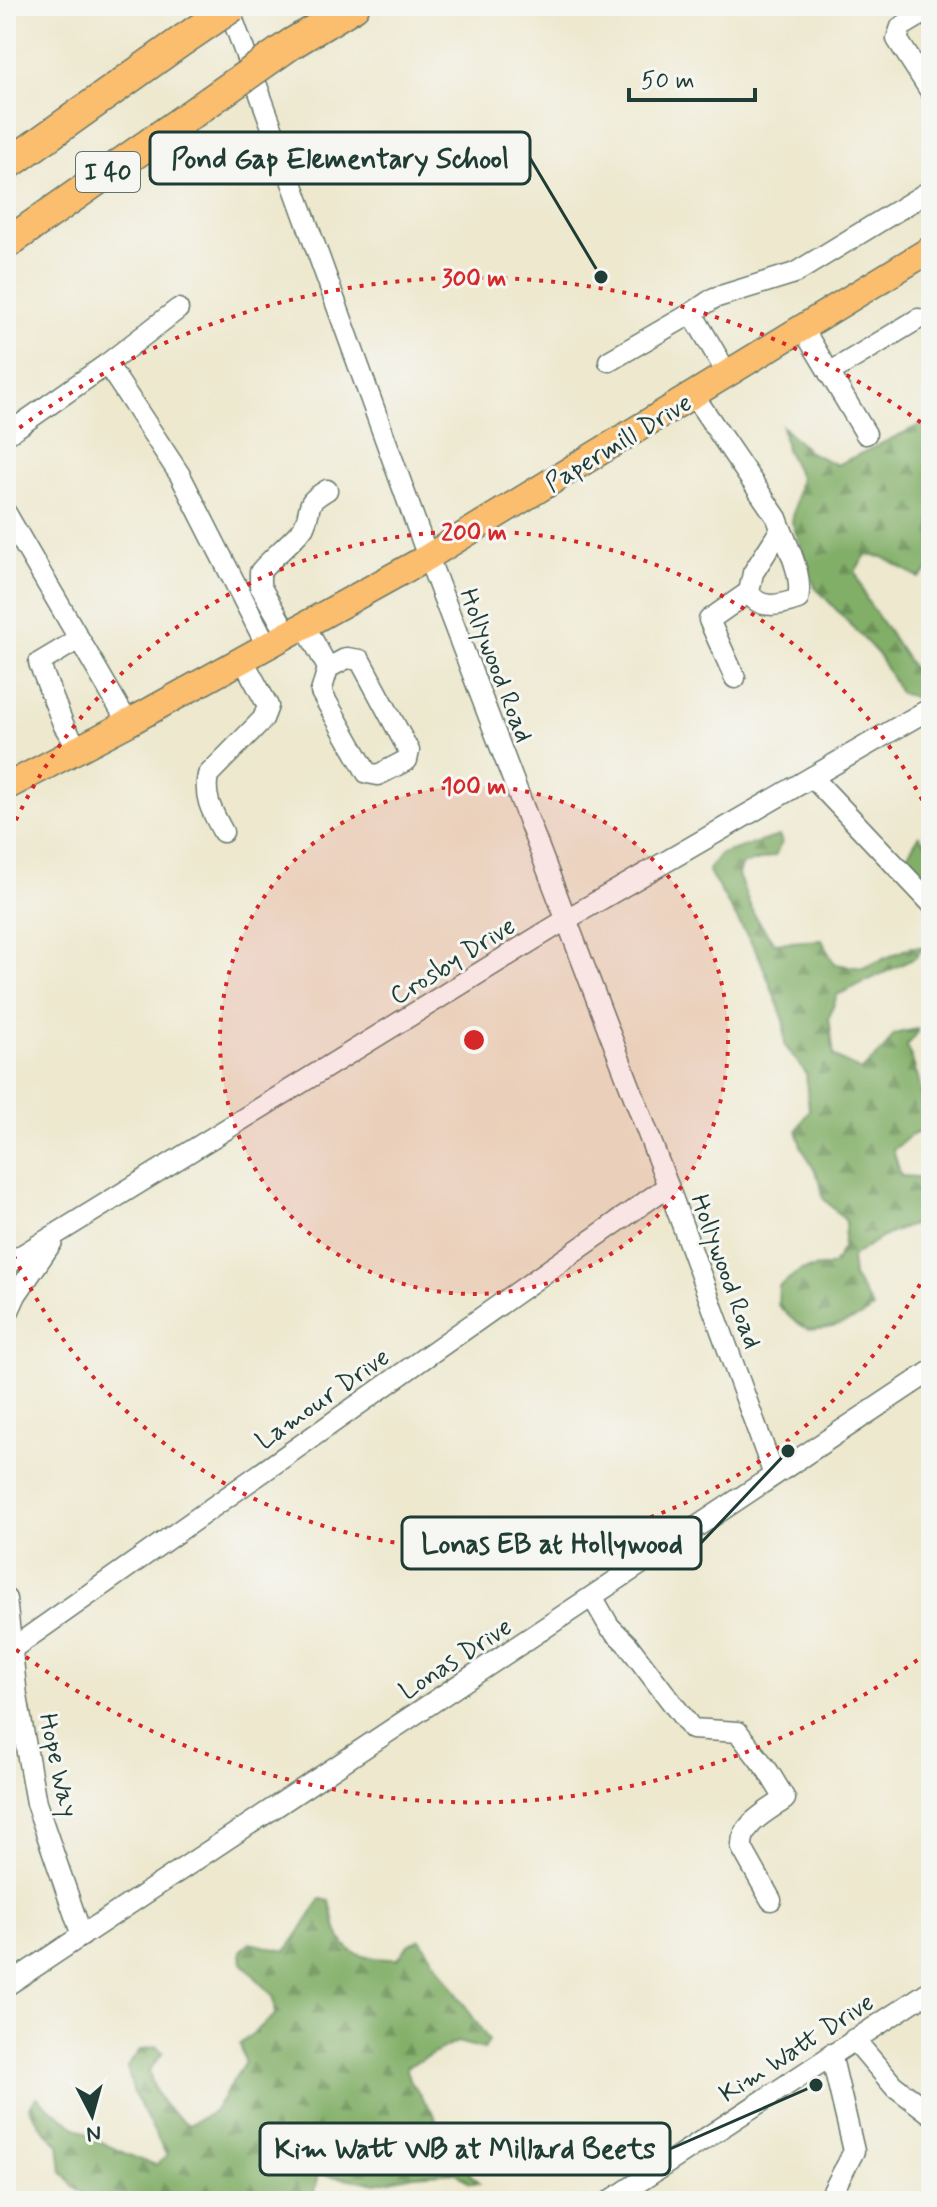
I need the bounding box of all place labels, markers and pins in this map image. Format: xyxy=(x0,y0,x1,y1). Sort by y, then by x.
callout: Pond Gap Elementary School xyxy=(150,132,530,184)
centre of rings xyxy=(460,1026,488,1054)
callout: Lonas EB at Hollywood xyxy=(402,1517,701,1569)
callout: Kim Watt WB at Millard Beets xyxy=(260,2123,670,2175)

